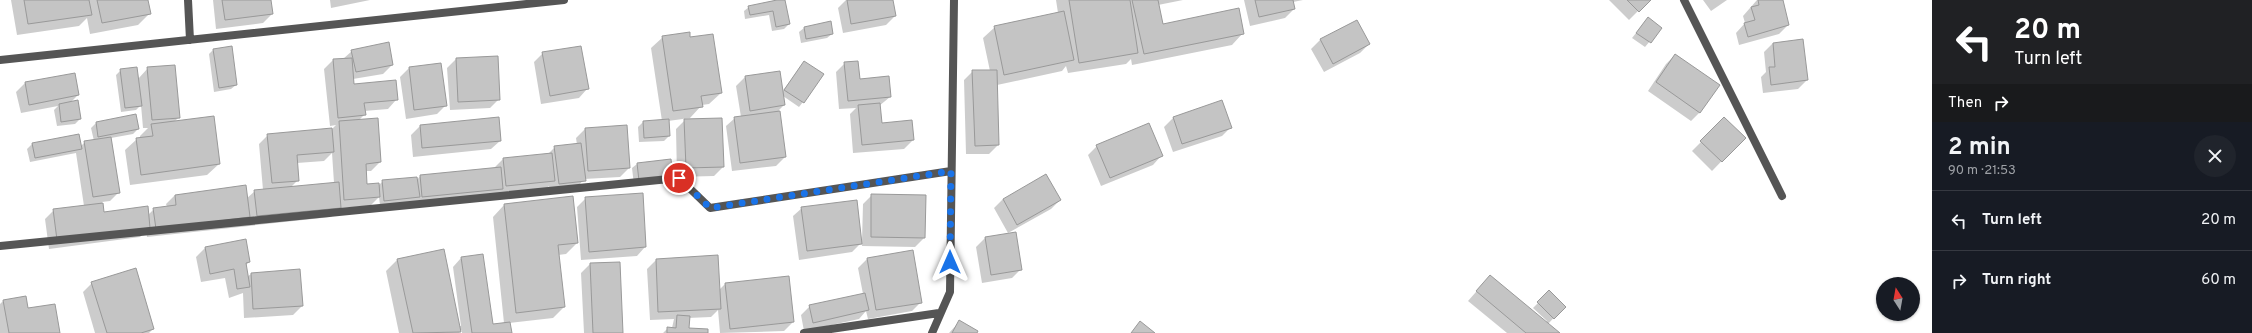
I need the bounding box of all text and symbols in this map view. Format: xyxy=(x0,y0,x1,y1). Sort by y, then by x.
text: 20 m xyxy=(2014,13,2081,49)
icon: left xyxy=(1948,16,2000,68)
text: Turn left xyxy=(2014,48,2082,71)
icon: right xyxy=(1990,92,2012,114)
text: Then xyxy=(1948,94,1982,113)
text: 2 min xyxy=(1948,133,2011,163)
button: close xyxy=(2194,135,2236,177)
pin xyxy=(662,161,696,195)
text: 90 m · 21:53 xyxy=(1948,163,2016,179)
icon: arrive xyxy=(668,167,690,189)
icon: left xyxy=(1948,210,1970,232)
text: Turn left xyxy=(1982,211,2042,230)
text: 20 m xyxy=(2201,211,2236,230)
position arrow xyxy=(929,241,971,283)
icon: right xyxy=(1948,270,1970,292)
text: Turn right xyxy=(1982,271,2051,290)
text: 60 m xyxy=(2201,271,2236,290)
north arrow xyxy=(1876,277,1920,321)
map controls xyxy=(1876,277,1920,321)

